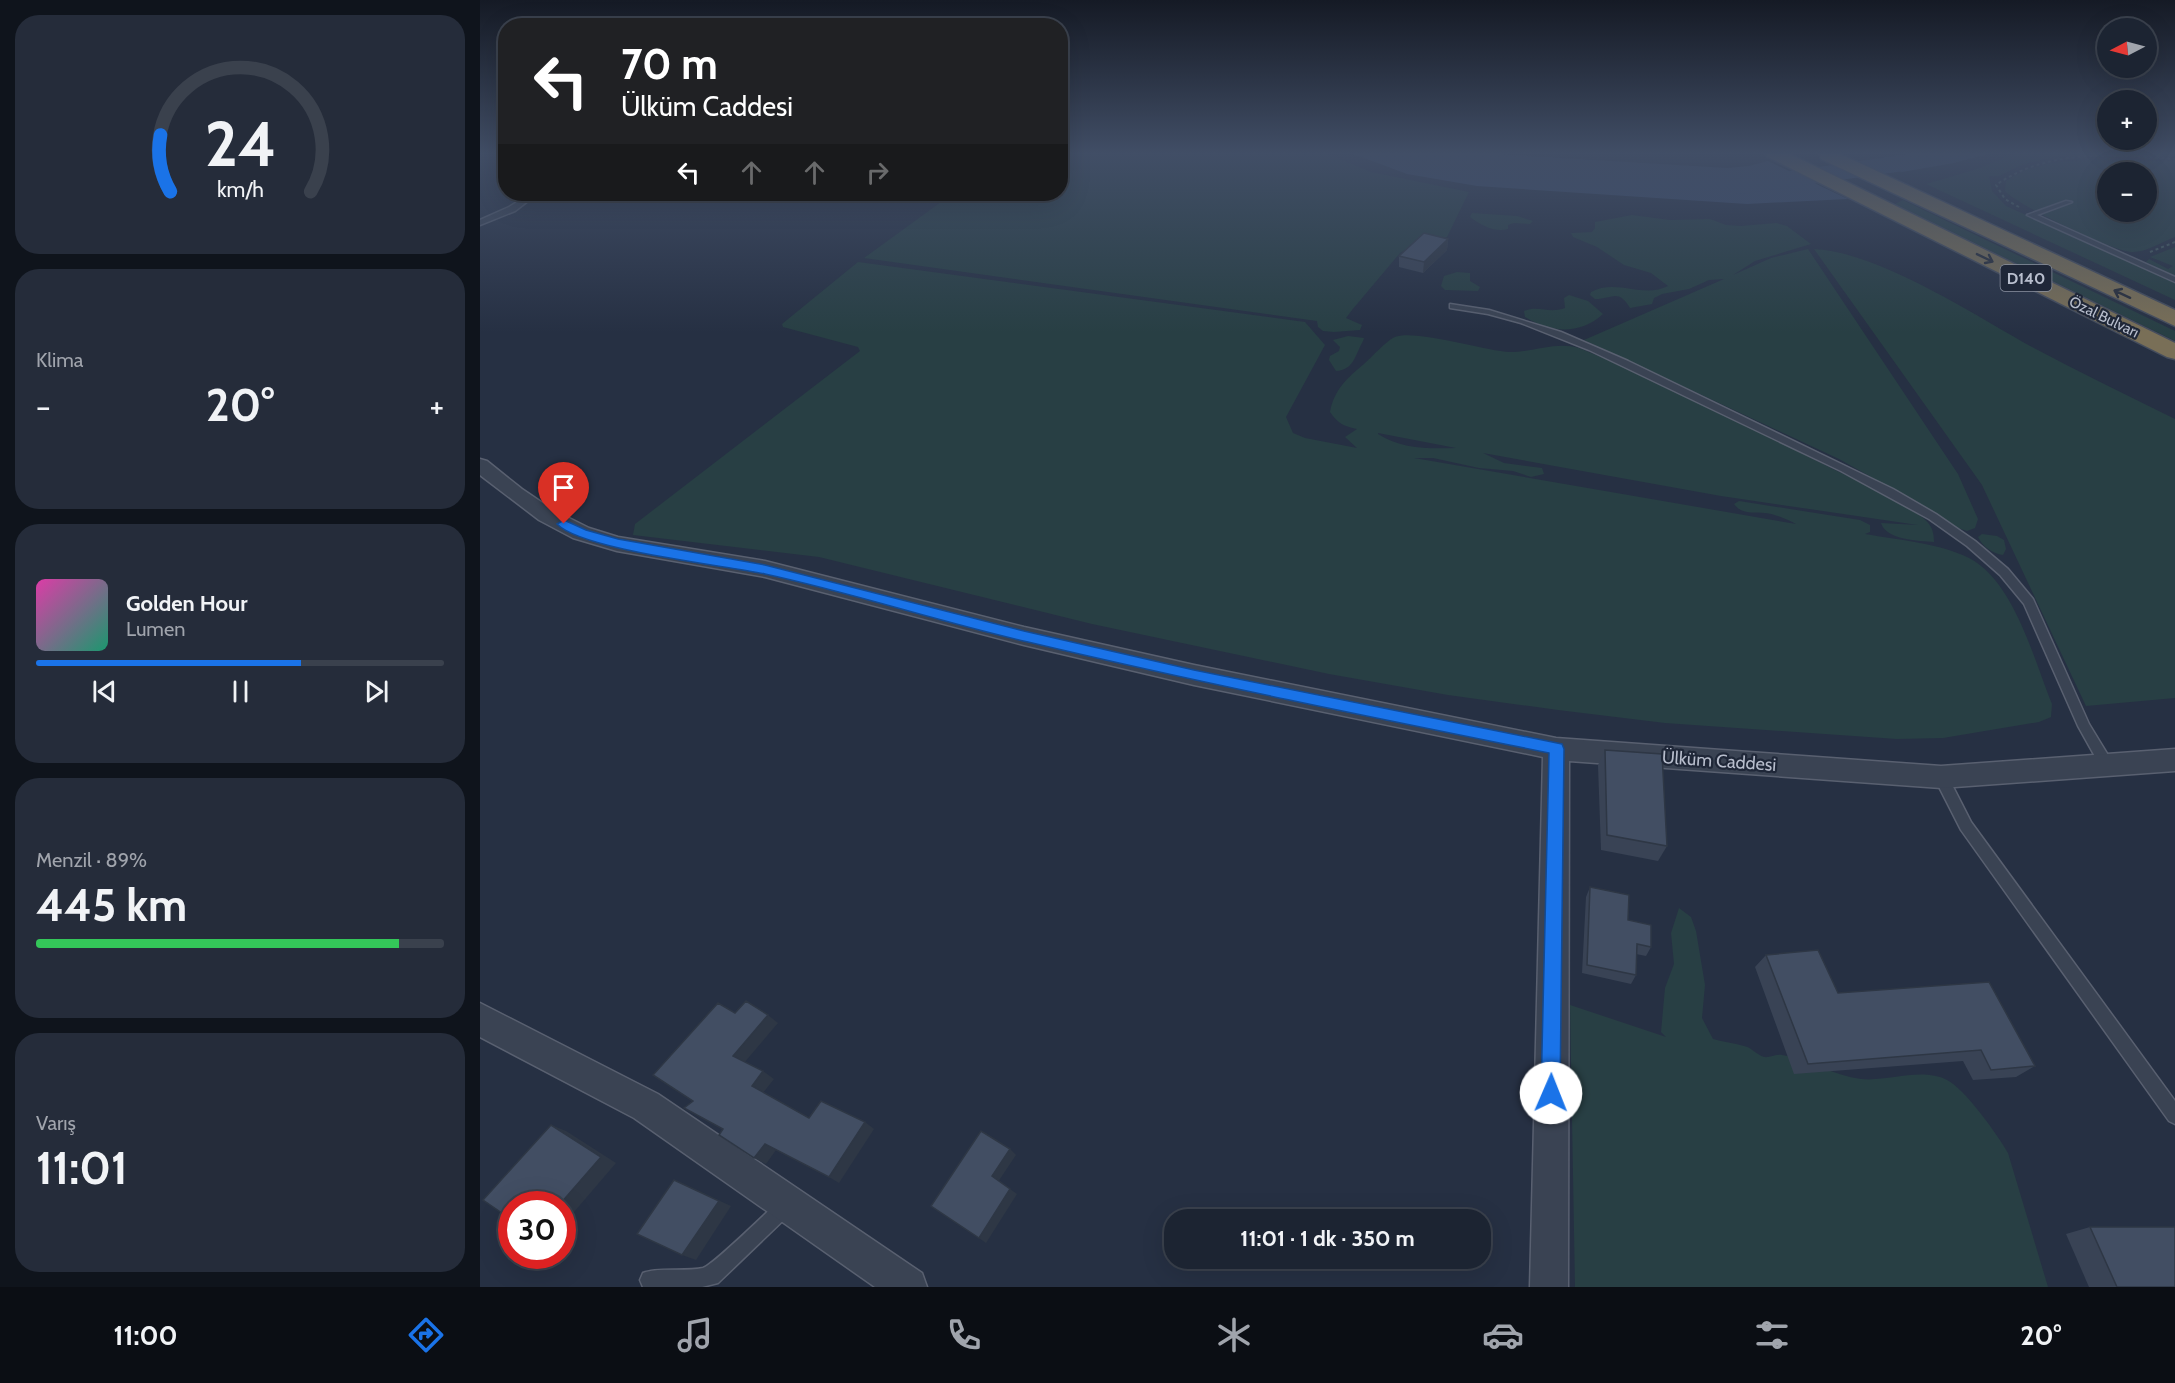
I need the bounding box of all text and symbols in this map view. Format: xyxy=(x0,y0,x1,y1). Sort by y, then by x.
north arrow xyxy=(2097,18,2157,78)
map controls xyxy=(2097,18,2157,222)
text: 70 m xyxy=(621,38,718,90)
icon: left xyxy=(522,42,600,120)
text: Ülküm Caddesi xyxy=(621,90,793,123)
button: + xyxy=(2097,90,2157,150)
text: 24 xyxy=(204,106,276,182)
icon: left xyxy=(672,156,705,189)
icon: ahead xyxy=(735,156,768,189)
icon: ahead xyxy=(798,156,831,189)
icon: right xyxy=(861,156,894,189)
button: − xyxy=(2097,162,2157,222)
text: km/h xyxy=(217,176,263,202)
one-way arrow xyxy=(1976,253,1994,264)
road number: D140 xyxy=(2000,265,2052,291)
one-way arrow xyxy=(2114,287,2132,299)
street label: Özal Bulvarı xyxy=(2066,292,2142,342)
text: Klima xyxy=(36,348,83,372)
text: 20° xyxy=(206,378,274,432)
text: − xyxy=(36,386,51,426)
text: + xyxy=(429,386,444,426)
pin xyxy=(538,462,589,524)
icon: arrive xyxy=(547,471,580,504)
text: Golden Hour xyxy=(126,590,247,617)
text: Lumen xyxy=(126,617,185,641)
icon: previous xyxy=(88,675,121,708)
icon: pause xyxy=(224,675,257,708)
icon: next xyxy=(360,675,393,708)
street label: Ülküm Caddesi xyxy=(1661,746,1777,776)
text: Menzil · 89% xyxy=(36,848,147,872)
text: 445 km xyxy=(36,878,187,932)
position arrow xyxy=(1519,1061,1583,1125)
text: Varış xyxy=(36,1111,76,1135)
text: 11:01 xyxy=(36,1141,128,1195)
speed limit sign: 30 xyxy=(498,1191,576,1269)
text: 11:01 · 1 dk · 350 m xyxy=(1240,1225,1415,1252)
icon: directions xyxy=(405,1314,447,1356)
icon: music xyxy=(674,1314,716,1356)
icon: phone xyxy=(943,1314,985,1356)
icon: climate xyxy=(1213,1314,1255,1356)
icon: car xyxy=(1482,1314,1524,1356)
icon: filters xyxy=(1751,1314,1793,1356)
text: 11:00 xyxy=(114,1319,178,1352)
text: 20° xyxy=(2020,1319,2061,1352)

